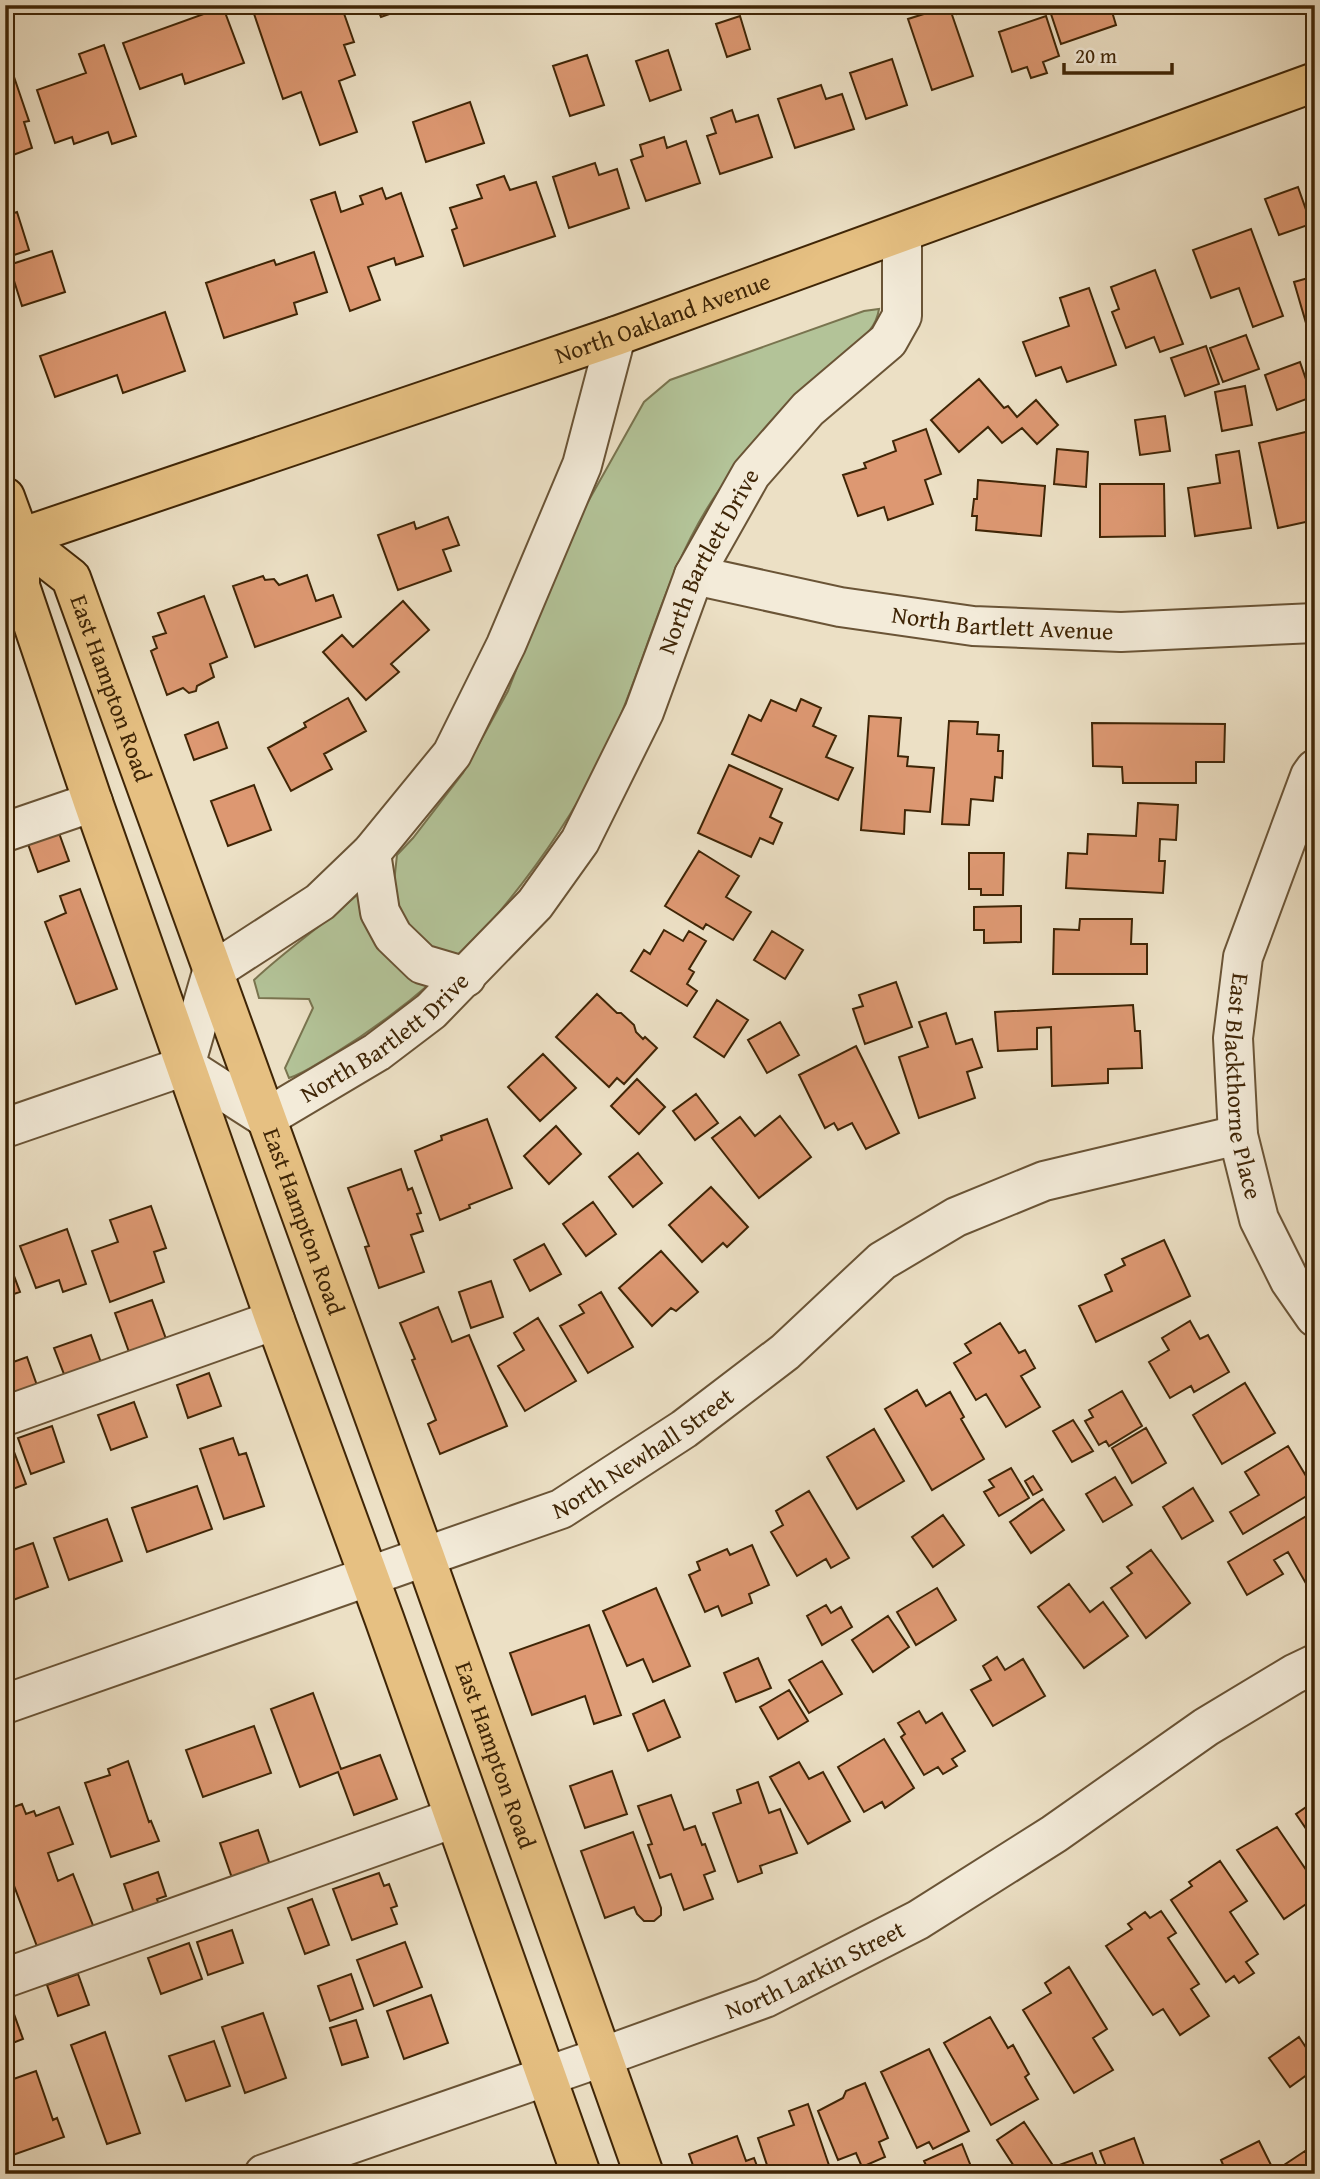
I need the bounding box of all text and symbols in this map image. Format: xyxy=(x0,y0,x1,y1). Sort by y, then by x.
scale bar xyxy=(1064,32,1173,76)
text: 20 m xyxy=(1075,40,1117,71)
street label: North Oakland Avenue xyxy=(550,263,775,372)
street label: North Bartlett Drive xyxy=(649,462,768,659)
street label: East Hampton Road xyxy=(61,590,161,787)
street label: North Bartlett Avenue xyxy=(889,597,1114,649)
street label: North Bartlett Drive xyxy=(293,964,477,1111)
street label: East Blackthorne Place xyxy=(1216,971,1271,1203)
street label: East Hampton Road xyxy=(254,1123,354,1320)
street label: North Newhall Street xyxy=(548,1379,741,1528)
street label: East Hampton Road xyxy=(446,1656,545,1853)
street label: North Larkin Street xyxy=(720,1911,911,2028)

